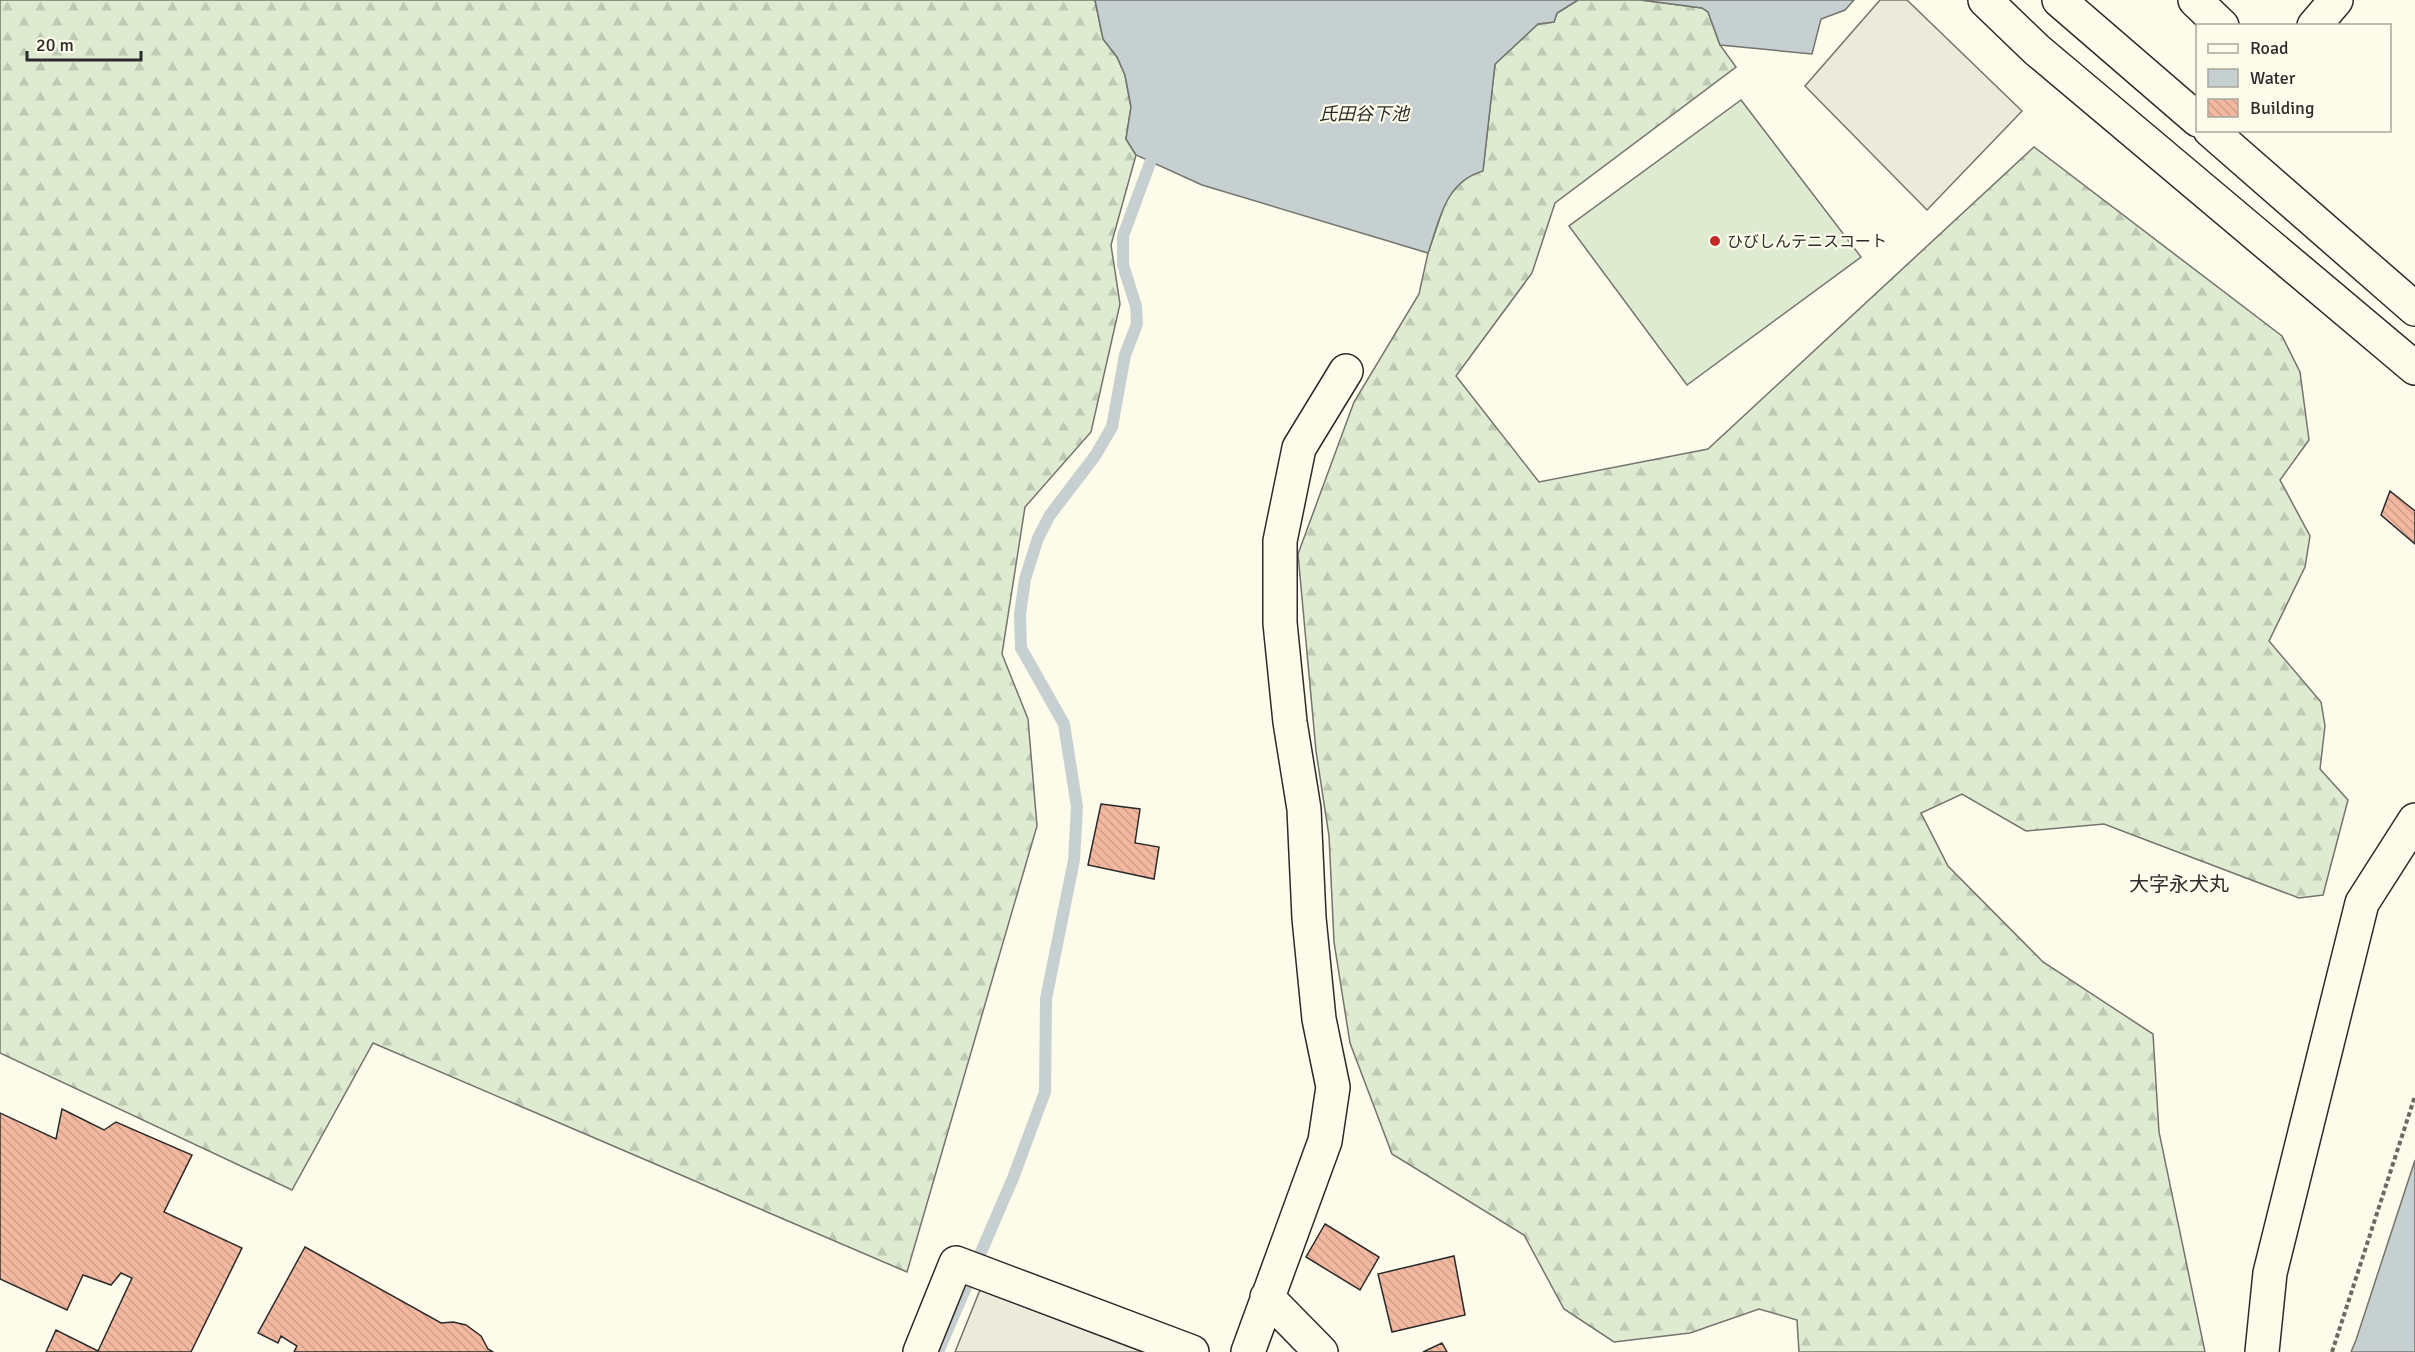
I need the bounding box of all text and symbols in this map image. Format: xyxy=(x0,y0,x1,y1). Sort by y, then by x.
scale bar xyxy=(27,24,141,62)
legend xyxy=(2196,24,2391,132)
text: 20 m xyxy=(36,34,74,56)
text: Road xyxy=(2250,37,2289,59)
text: Water xyxy=(2250,67,2296,89)
text: Building xyxy=(2250,97,2314,119)
water label: 氏田谷下池 xyxy=(1319,103,1411,125)
place label: ひびしんテニスコート xyxy=(1727,232,1887,252)
marker: ひびしんテニスコート xyxy=(1708,234,1722,248)
district label: 大字永犬丸 xyxy=(2129,872,2229,897)

